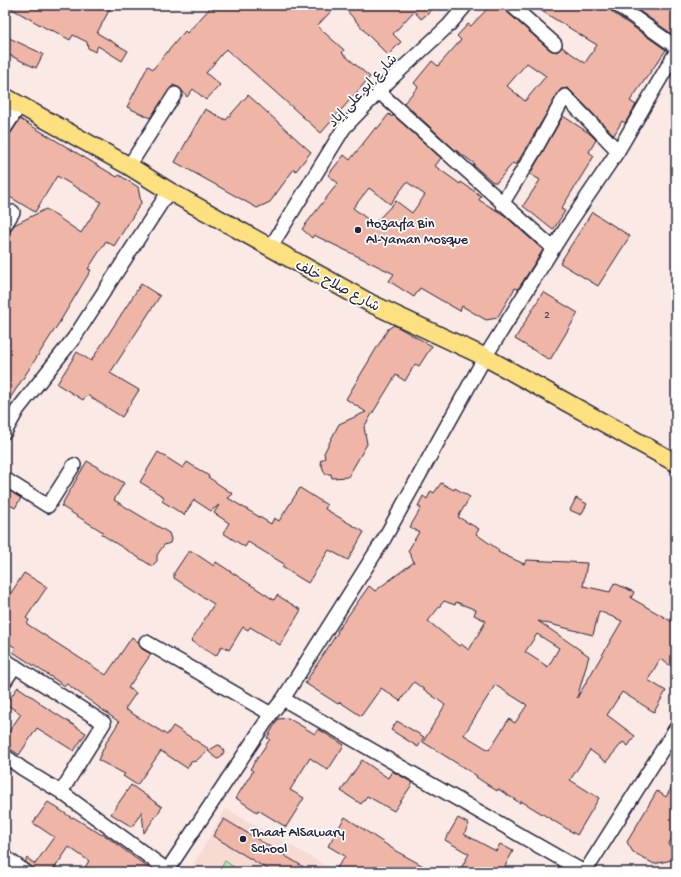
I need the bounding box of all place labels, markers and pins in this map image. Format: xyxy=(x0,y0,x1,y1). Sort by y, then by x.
place label: Hozayfa Bin Al-Yaman Mosque xyxy=(366,216,469,249)
marker: Hozayfa Bin Al-Yaman Mosque xyxy=(353,225,363,235)
place label: Thaat AlSawary School xyxy=(250,825,345,858)
marker: Thaat AlSawary School xyxy=(238,834,248,844)

